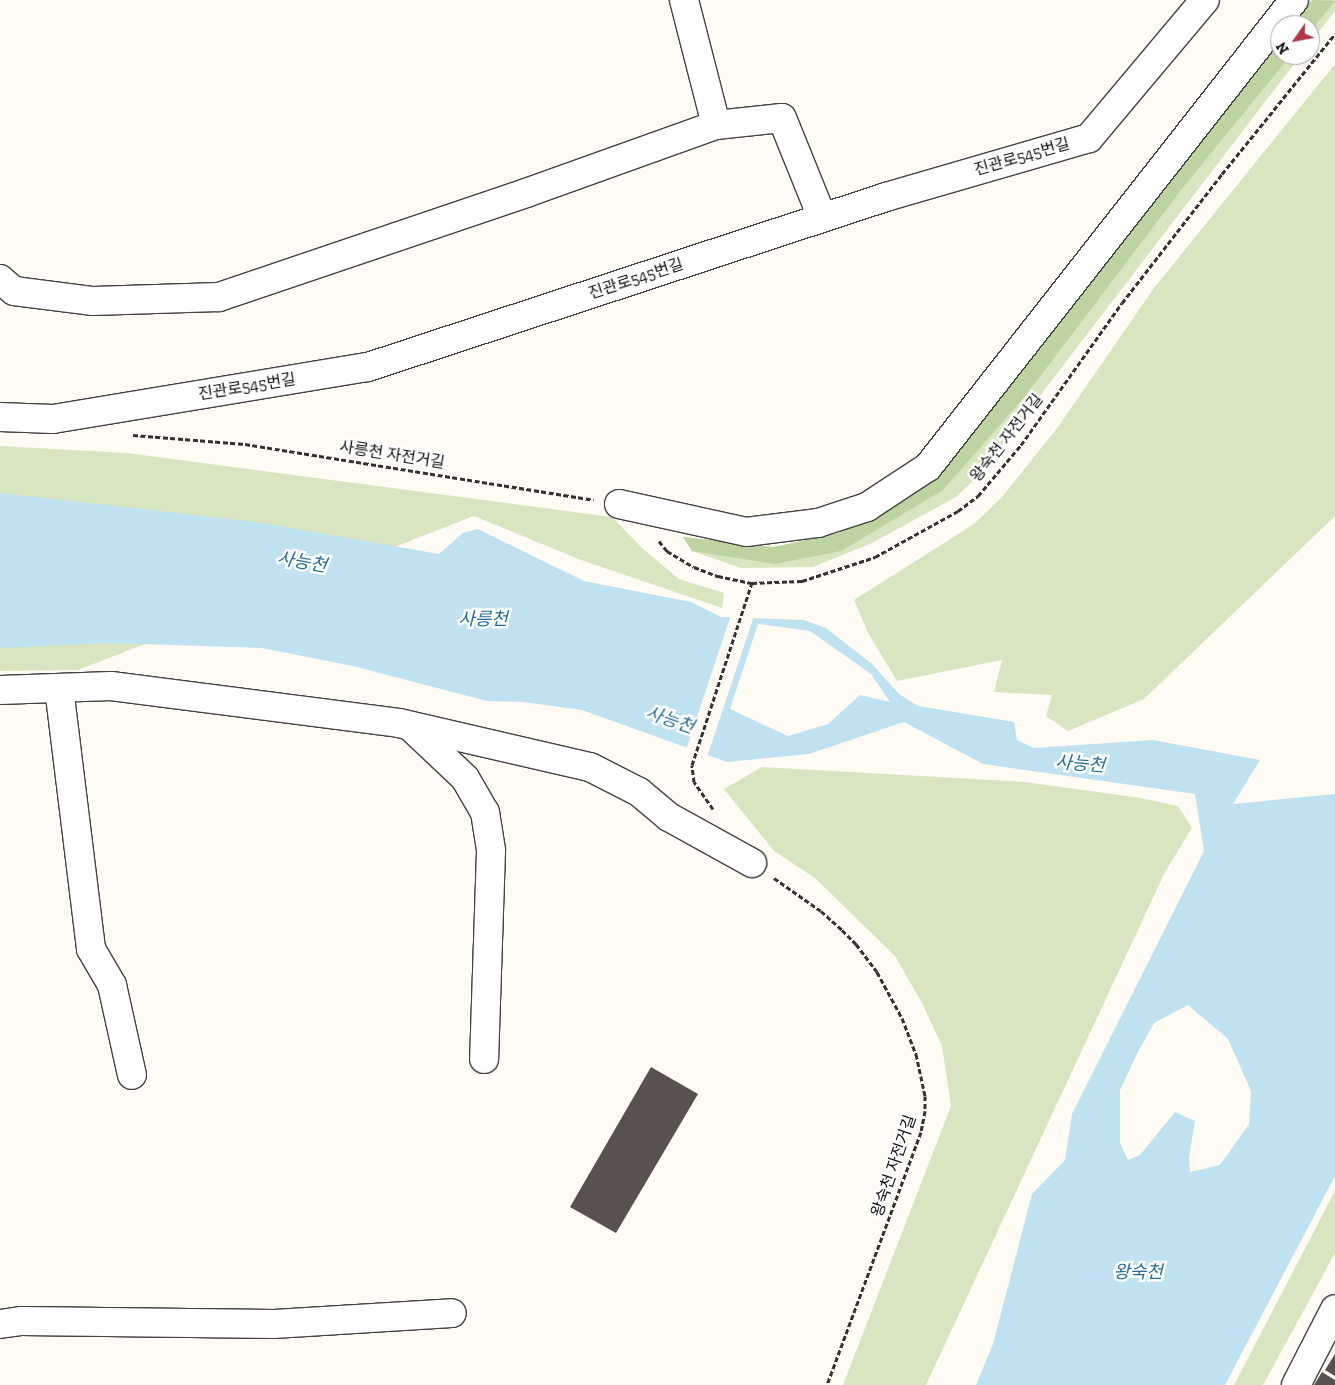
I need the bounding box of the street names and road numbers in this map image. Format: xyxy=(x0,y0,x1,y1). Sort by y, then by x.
street label: 진관로545번길 xyxy=(972,134,1072,180)
street label: 진관로545번길 xyxy=(586,255,686,303)
street label: 진관로545번길 xyxy=(197,370,297,404)
street label: 왕숙천 자전거길 xyxy=(967,390,1047,486)
street label: 사릉천 자전거길 xyxy=(338,437,446,473)
street label: 왕숙천 자전거길 xyxy=(868,1112,920,1220)

